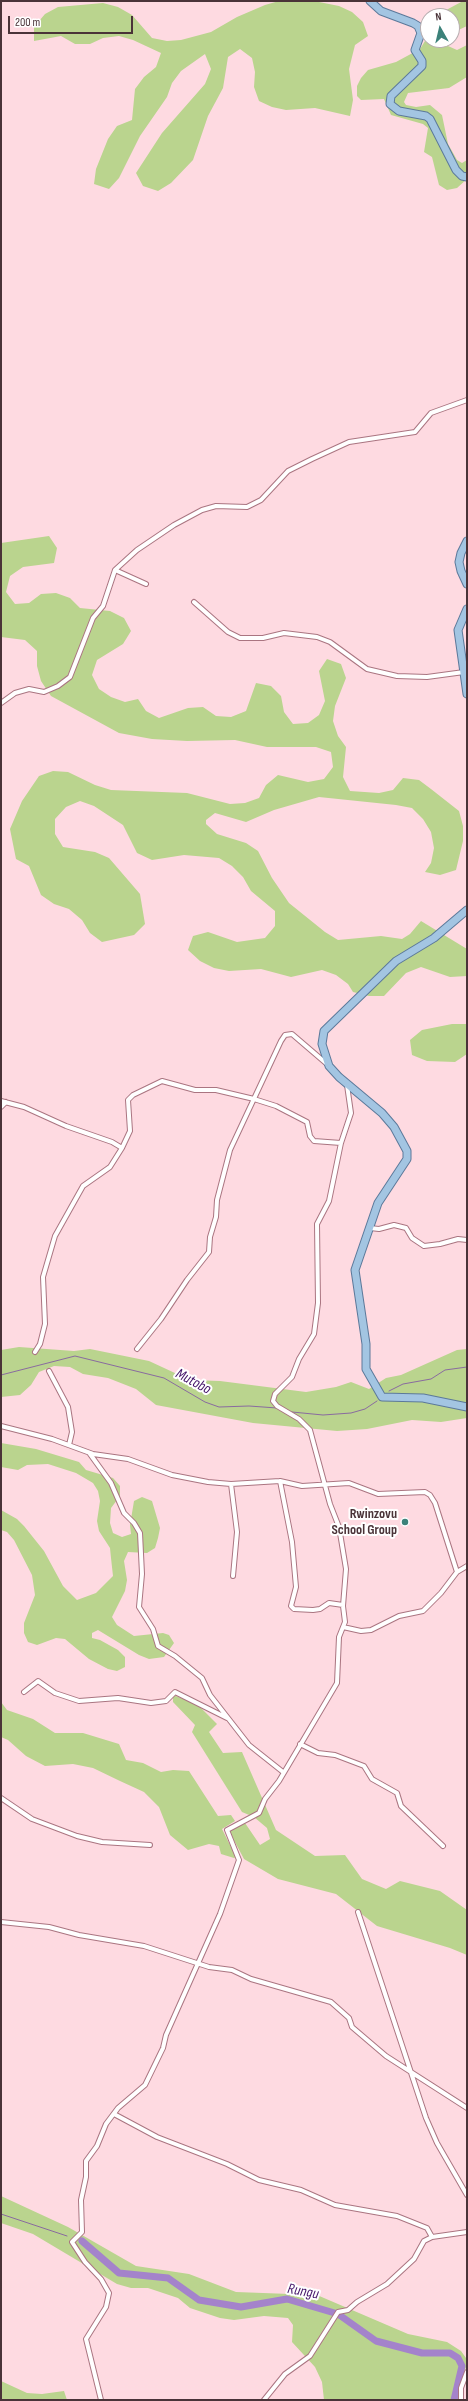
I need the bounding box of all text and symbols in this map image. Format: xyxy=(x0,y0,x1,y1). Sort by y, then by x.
scale bar xyxy=(10,8,135,34)
north arrow xyxy=(420,8,460,48)
text: N xyxy=(435,10,442,23)
text: 200 m xyxy=(15,15,40,30)
water label: Mutobo xyxy=(172,1365,214,1399)
place label: Rwinzovu School Group xyxy=(332,1506,397,1538)
marker: Rwinzovu School Group xyxy=(400,1517,410,1527)
water label: Rungu xyxy=(286,2280,320,2304)

